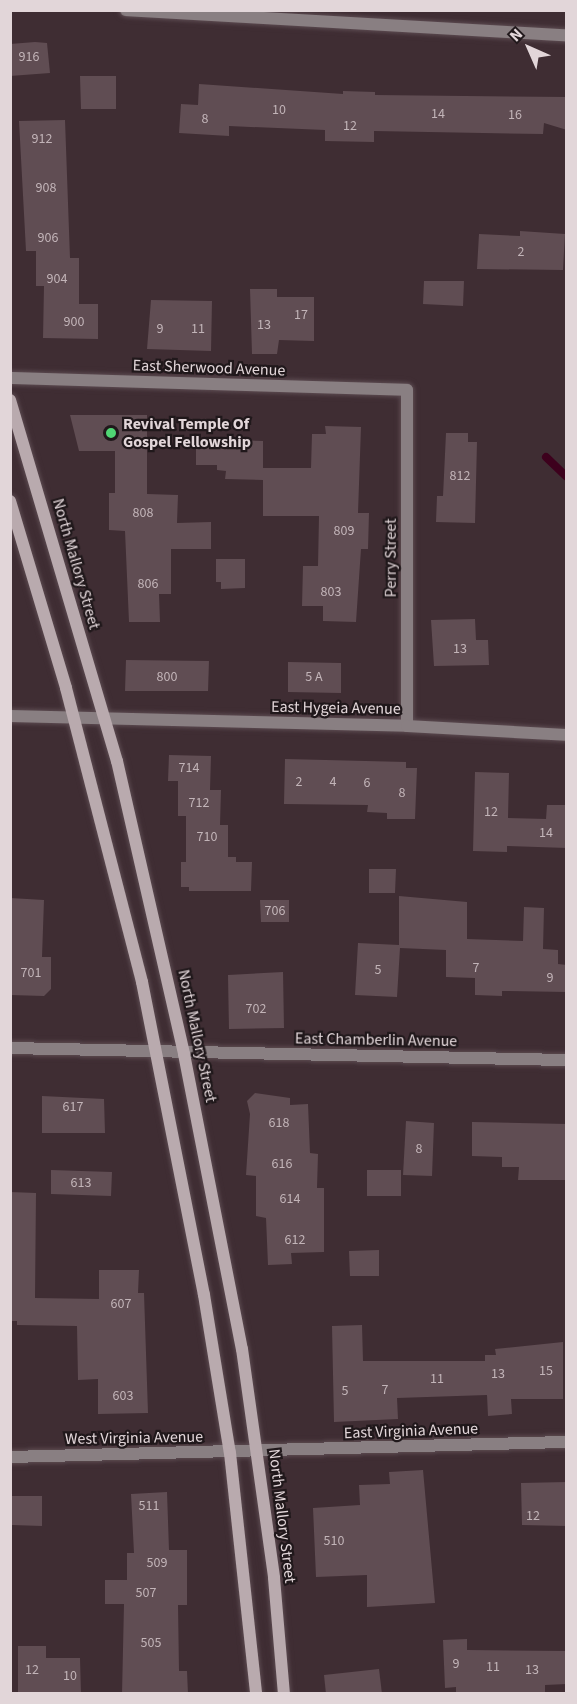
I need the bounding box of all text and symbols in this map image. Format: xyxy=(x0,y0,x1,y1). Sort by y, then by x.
north arrow xyxy=(499,18,559,78)
text: N xyxy=(505,24,528,47)
house number: 916 xyxy=(19,49,39,65)
house number: 10 xyxy=(272,102,286,118)
house number: 14 xyxy=(431,106,445,122)
house number: 16 xyxy=(508,107,522,123)
house number: 8 xyxy=(202,111,208,127)
house number: 12 xyxy=(343,118,357,134)
house number: 912 xyxy=(32,131,52,147)
house number: 908 xyxy=(36,180,56,196)
house number: 906 xyxy=(38,230,58,246)
house number: 2 xyxy=(518,244,524,260)
house number: 904 xyxy=(47,271,67,287)
house number: 17 xyxy=(294,307,308,323)
house number: 900 xyxy=(64,314,84,330)
house number: 13 xyxy=(257,317,271,333)
house number: 9 xyxy=(157,321,163,337)
house number: 11 xyxy=(191,321,205,337)
street label: East Sherwood Avenue xyxy=(132,356,286,380)
place label: Revival Temple Of Gospel Fellowship xyxy=(123,414,251,452)
marker: Revival Temple Of Gospel Fellowship xyxy=(104,426,118,440)
house number: 812 xyxy=(450,468,470,484)
street label: North Mallory Street xyxy=(48,496,104,632)
house number: 808 xyxy=(133,505,153,521)
street label: Perry Street xyxy=(381,519,401,597)
house number: 809 xyxy=(334,523,354,539)
house number: 806 xyxy=(138,576,158,592)
house number: 803 xyxy=(321,584,341,600)
house number: 13 xyxy=(453,641,467,657)
house number: 800 xyxy=(157,669,177,685)
house number: 5 A xyxy=(305,669,323,685)
street label: East Hygeia Avenue xyxy=(271,697,401,719)
house number: 714 xyxy=(179,760,199,776)
house number: 2 xyxy=(296,774,302,790)
house number: 4 xyxy=(330,774,336,790)
house number: 6 xyxy=(364,775,370,791)
house number: 8 xyxy=(399,785,405,801)
house number: 712 xyxy=(189,795,209,811)
house number: 12 xyxy=(484,804,498,820)
house number: 14 xyxy=(539,825,553,841)
house number: 710 xyxy=(197,829,217,845)
house number: 706 xyxy=(265,903,285,919)
house number: 7 xyxy=(473,960,479,976)
house number: 5 xyxy=(375,962,381,978)
house number: 701 xyxy=(21,965,41,981)
street label: North Mallory Street xyxy=(174,968,220,1104)
house number: 9 xyxy=(547,970,553,986)
house number: 702 xyxy=(246,1001,266,1017)
street label: East Chamberlin Avenue xyxy=(295,1029,457,1051)
house number: 617 xyxy=(63,1099,83,1115)
house number: 618 xyxy=(269,1115,289,1131)
house number: 8 xyxy=(416,1141,422,1157)
house number: 616 xyxy=(272,1156,292,1172)
house number: 613 xyxy=(71,1175,91,1191)
house number: 614 xyxy=(280,1191,300,1207)
house number: 612 xyxy=(285,1232,305,1248)
house number: 607 xyxy=(111,1296,131,1312)
house number: 15 xyxy=(539,1363,553,1379)
house number: 13 xyxy=(491,1366,505,1382)
house number: 11 xyxy=(430,1371,444,1387)
house number: 7 xyxy=(382,1382,388,1398)
house number: 5 xyxy=(342,1383,348,1399)
house number: 603 xyxy=(113,1388,133,1404)
street label: East Virginia Avenue xyxy=(344,1419,478,1443)
street label: West Virginia Avenue xyxy=(65,1427,203,1449)
street label: North Mallory Street xyxy=(264,1448,300,1584)
house number: 511 xyxy=(139,1498,159,1514)
house number: 12 xyxy=(526,1508,540,1524)
house number: 510 xyxy=(324,1533,344,1549)
house number: 509 xyxy=(147,1555,167,1571)
house number: 507 xyxy=(136,1585,156,1601)
house number: 505 xyxy=(141,1635,161,1651)
house number: 9 xyxy=(453,1656,459,1672)
house number: 11 xyxy=(486,1659,500,1675)
house number: 12 xyxy=(25,1662,39,1678)
house number: 13 xyxy=(525,1662,539,1678)
house number: 10 xyxy=(63,1668,77,1684)

